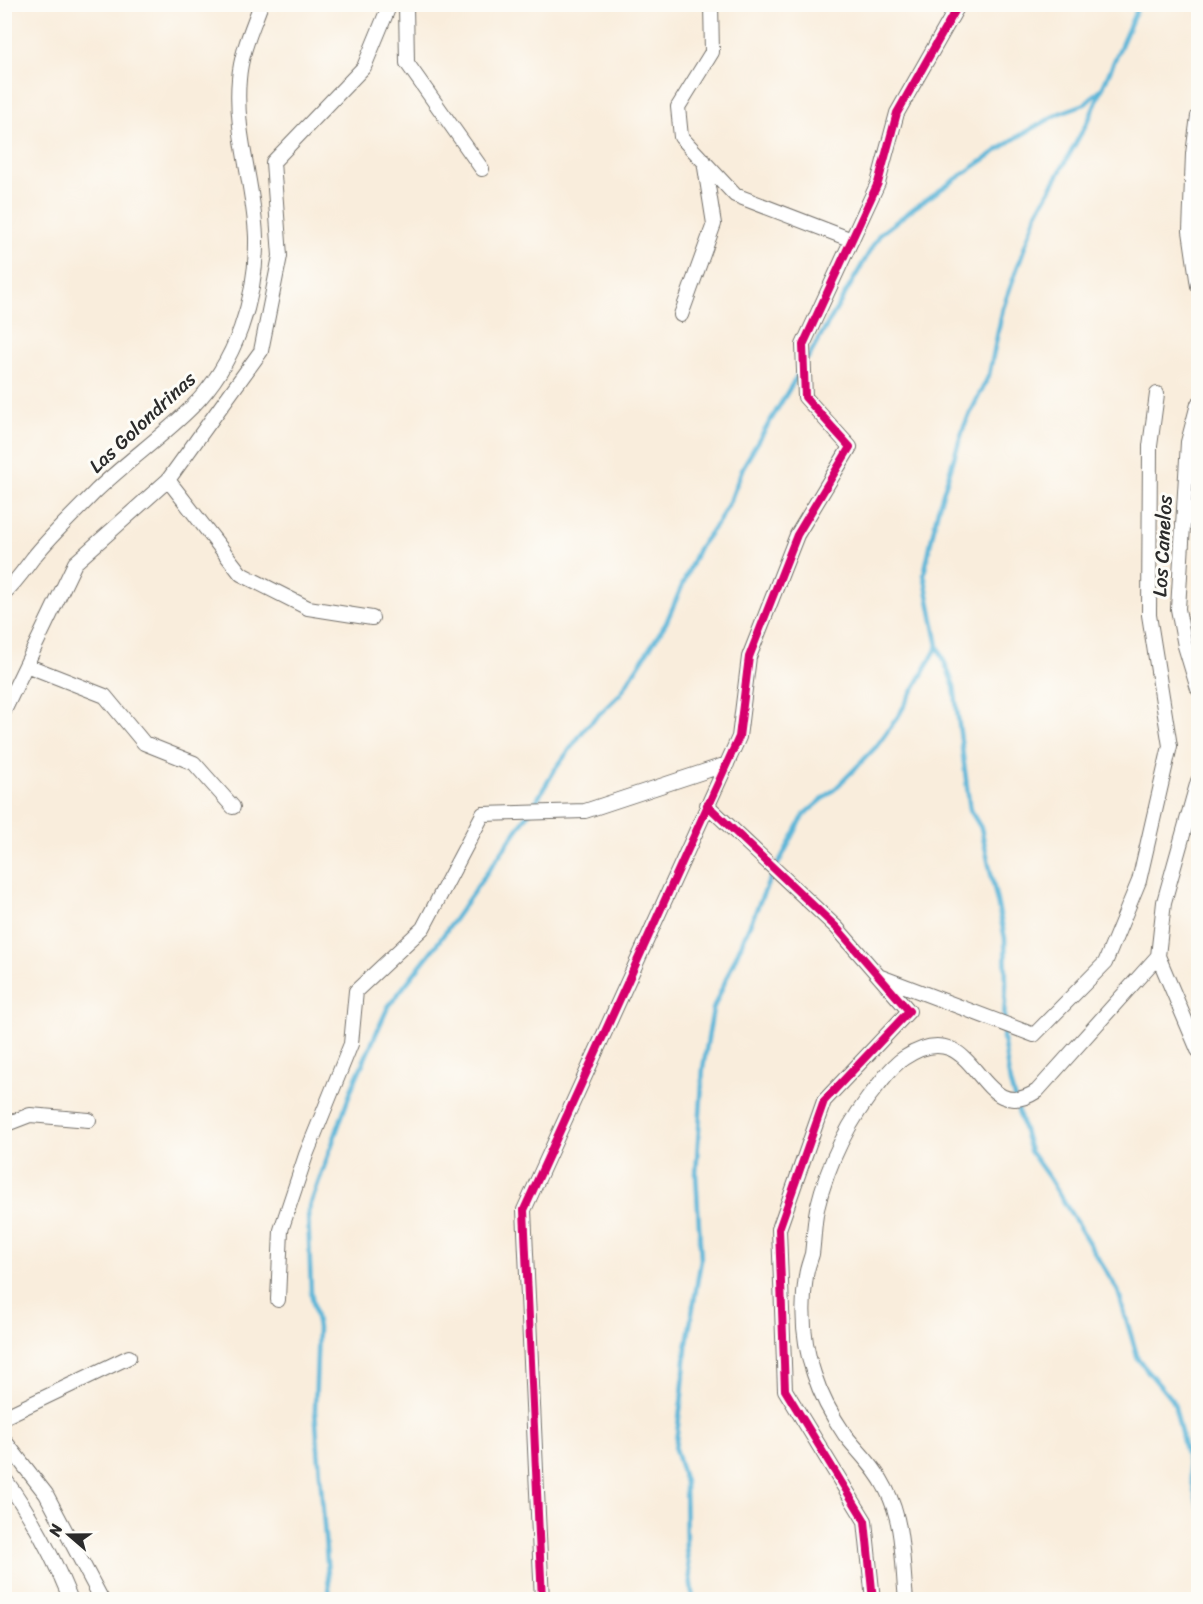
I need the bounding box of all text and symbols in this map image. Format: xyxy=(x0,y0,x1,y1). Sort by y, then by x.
street label: Las Golondrinas xyxy=(80,362,205,482)
street label: Los Canelos xyxy=(1142,493,1183,598)
north arrow xyxy=(39,1505,99,1565)
text: N xyxy=(40,1519,71,1541)

